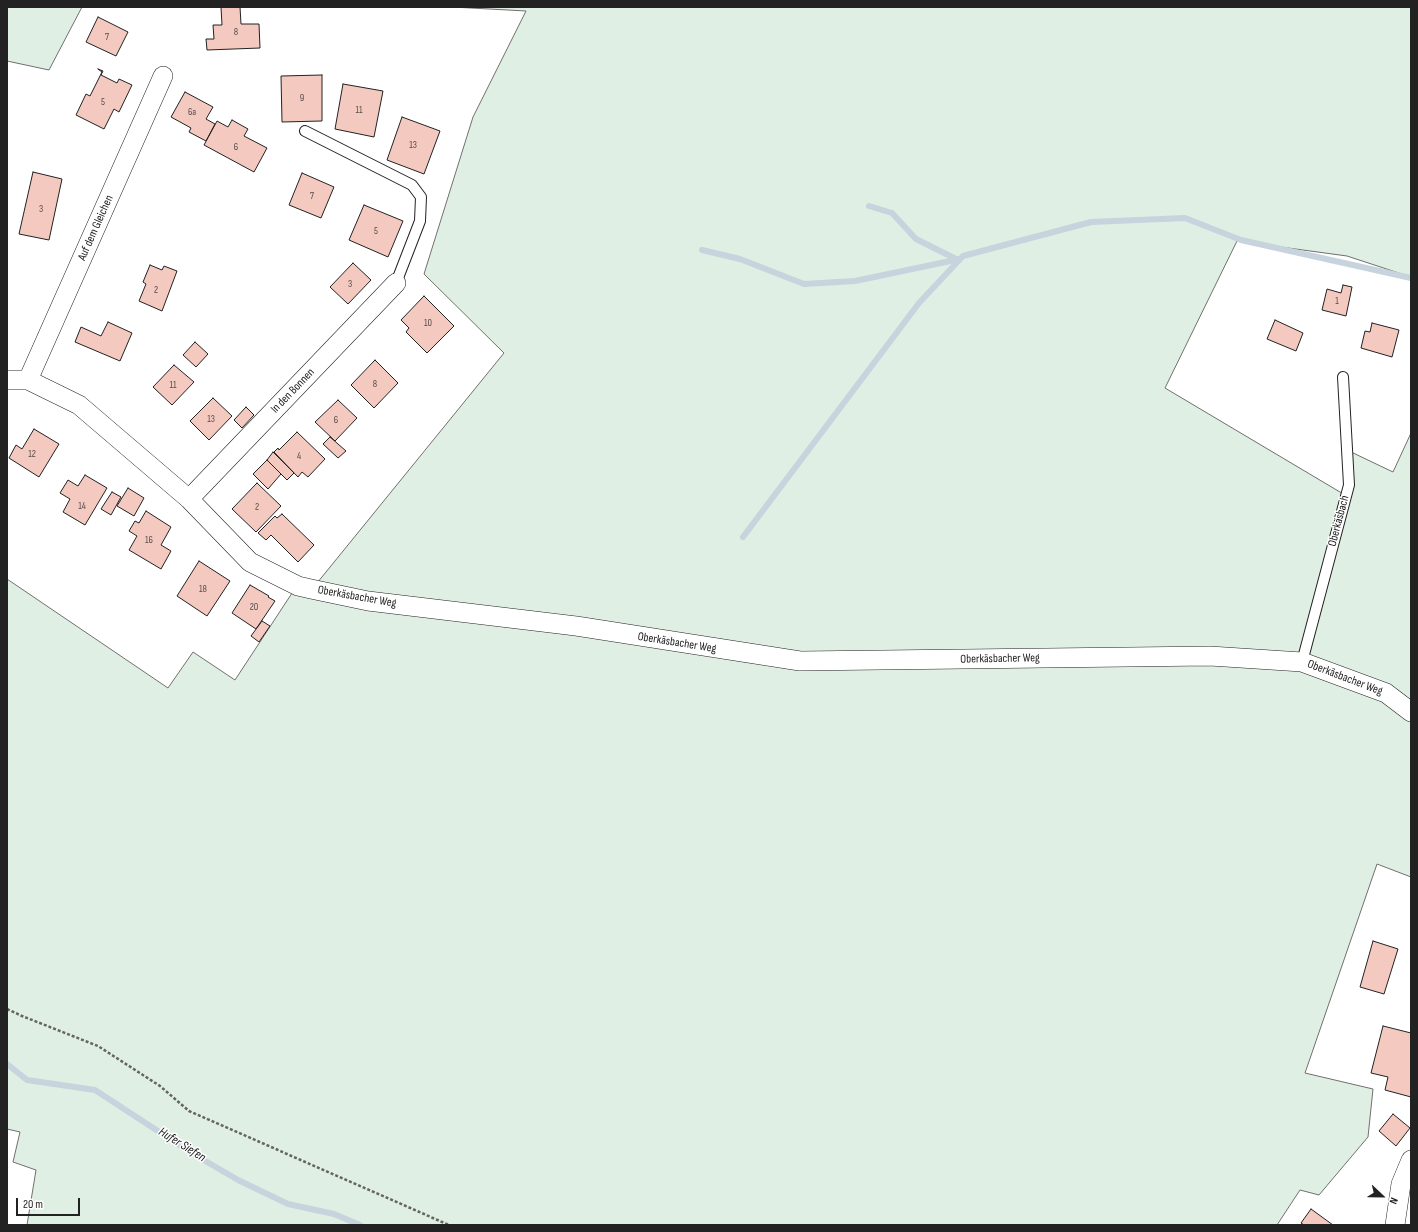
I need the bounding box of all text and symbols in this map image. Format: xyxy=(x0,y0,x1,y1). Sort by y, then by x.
house number: 8 xyxy=(234,26,238,38)
house number: 7 xyxy=(105,31,109,43)
house number: 9 xyxy=(300,92,304,104)
house number: 5 xyxy=(101,96,105,108)
house number: 11 xyxy=(356,104,362,116)
house number: 6a xyxy=(188,106,196,118)
house number: 13 xyxy=(409,139,417,151)
house number: 6 xyxy=(234,141,238,153)
house number: 7 xyxy=(310,190,314,202)
street label: Auf dem Gleichen xyxy=(75,193,117,263)
house number: 3 xyxy=(39,203,43,215)
house number: 5 xyxy=(374,225,378,237)
house number: 3 xyxy=(348,278,352,290)
house number: 2 xyxy=(154,284,158,296)
house number: 1 xyxy=(1335,295,1339,307)
house number: 10 xyxy=(424,317,432,329)
street label: In den Bonnen xyxy=(268,366,318,416)
house number: 8 xyxy=(373,378,377,390)
house number: 11 xyxy=(170,379,176,391)
house number: 13 xyxy=(207,413,215,425)
house number: 6 xyxy=(334,414,338,426)
house number: 12 xyxy=(28,448,36,460)
house number: 4 xyxy=(297,450,301,462)
street label: Oberkäsbach xyxy=(1325,494,1353,548)
house number: 14 xyxy=(78,500,86,512)
house number: 2 xyxy=(255,501,259,513)
house number: 16 xyxy=(145,534,153,546)
house number: 18 xyxy=(199,583,207,595)
street label: Oberkäsbacher Weg xyxy=(317,583,397,611)
house number: 20 xyxy=(250,601,258,613)
street label: Oberkäsbacher Weg xyxy=(637,630,717,656)
street label: Oberkäsbacher Weg xyxy=(960,651,1040,667)
street label: Oberkäsbacher Weg xyxy=(1305,657,1385,699)
water label: Hufer Siefen xyxy=(155,1124,209,1166)
north arrow xyxy=(1362,1176,1402,1216)
scale bar xyxy=(18,1190,82,1216)
text: N xyxy=(1386,1196,1401,1206)
text: 20 m xyxy=(23,1197,43,1212)

